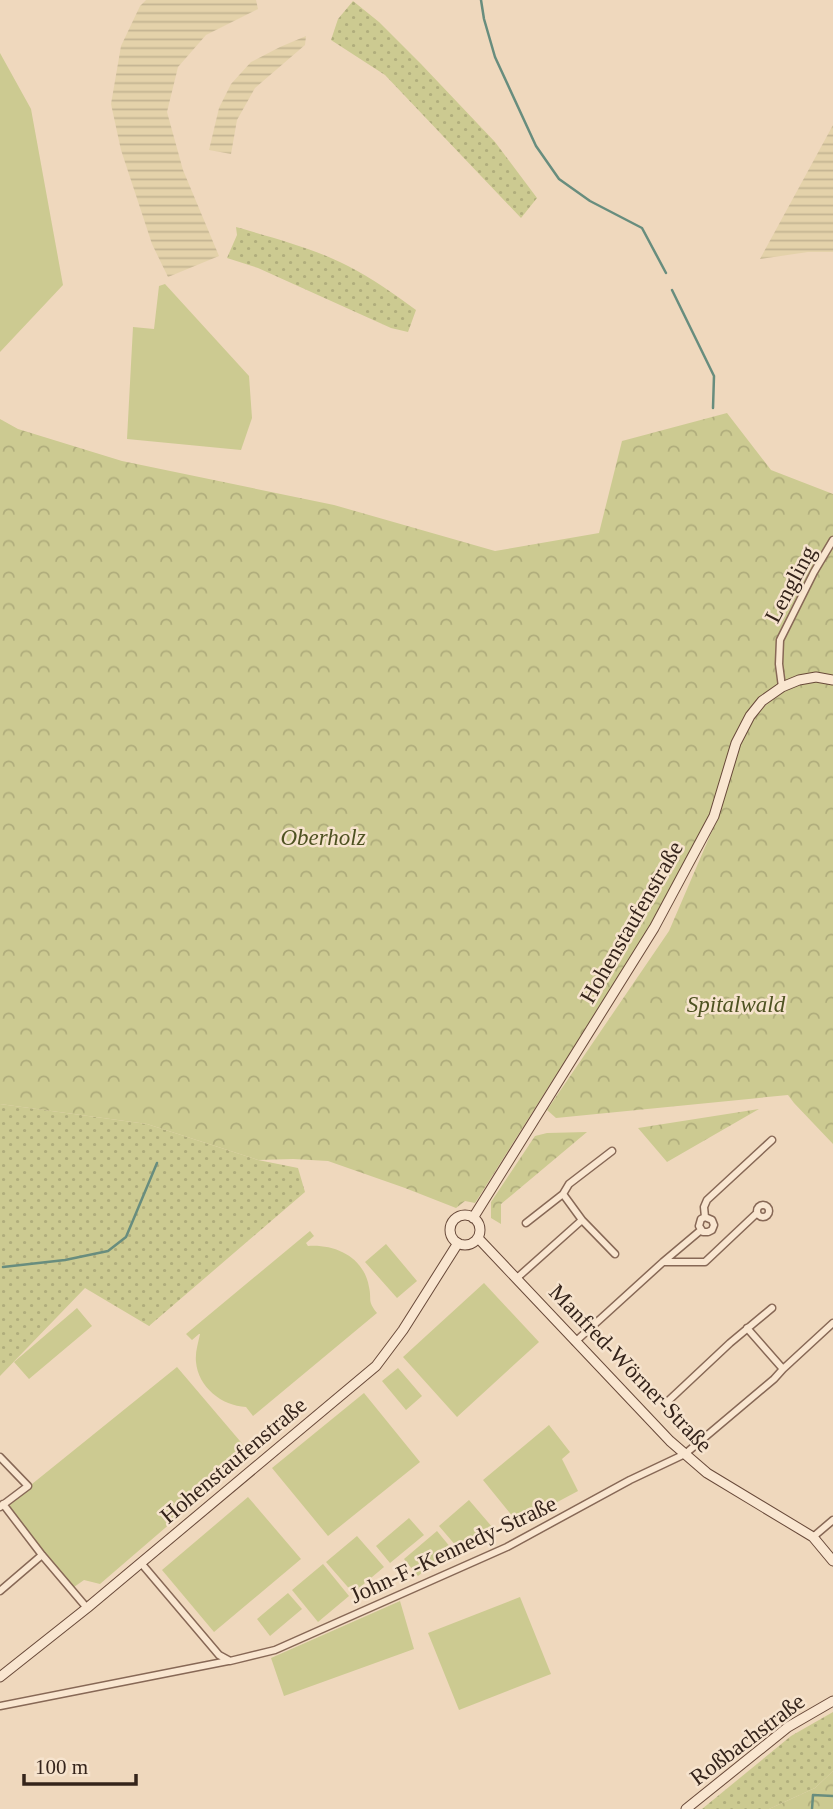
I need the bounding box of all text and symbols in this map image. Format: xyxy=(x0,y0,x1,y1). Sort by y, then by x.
street label: Lengling xyxy=(760,541,821,627)
park label: Oberholz xyxy=(280,825,366,850)
street label: Hohenstaufenstraße xyxy=(575,837,688,1008)
park label: Spitalwald xyxy=(687,992,786,1017)
street label: Manfred-Wörner-Straße xyxy=(544,1279,717,1457)
street label: Hohenstaufenstraße xyxy=(155,1392,311,1529)
street label: John-F.-Kennedy-Straße xyxy=(346,1491,560,1608)
street label: Roßbachstraße xyxy=(685,1688,809,1791)
scale bar xyxy=(24,1742,136,1786)
text: 100 m xyxy=(35,1755,88,1779)

